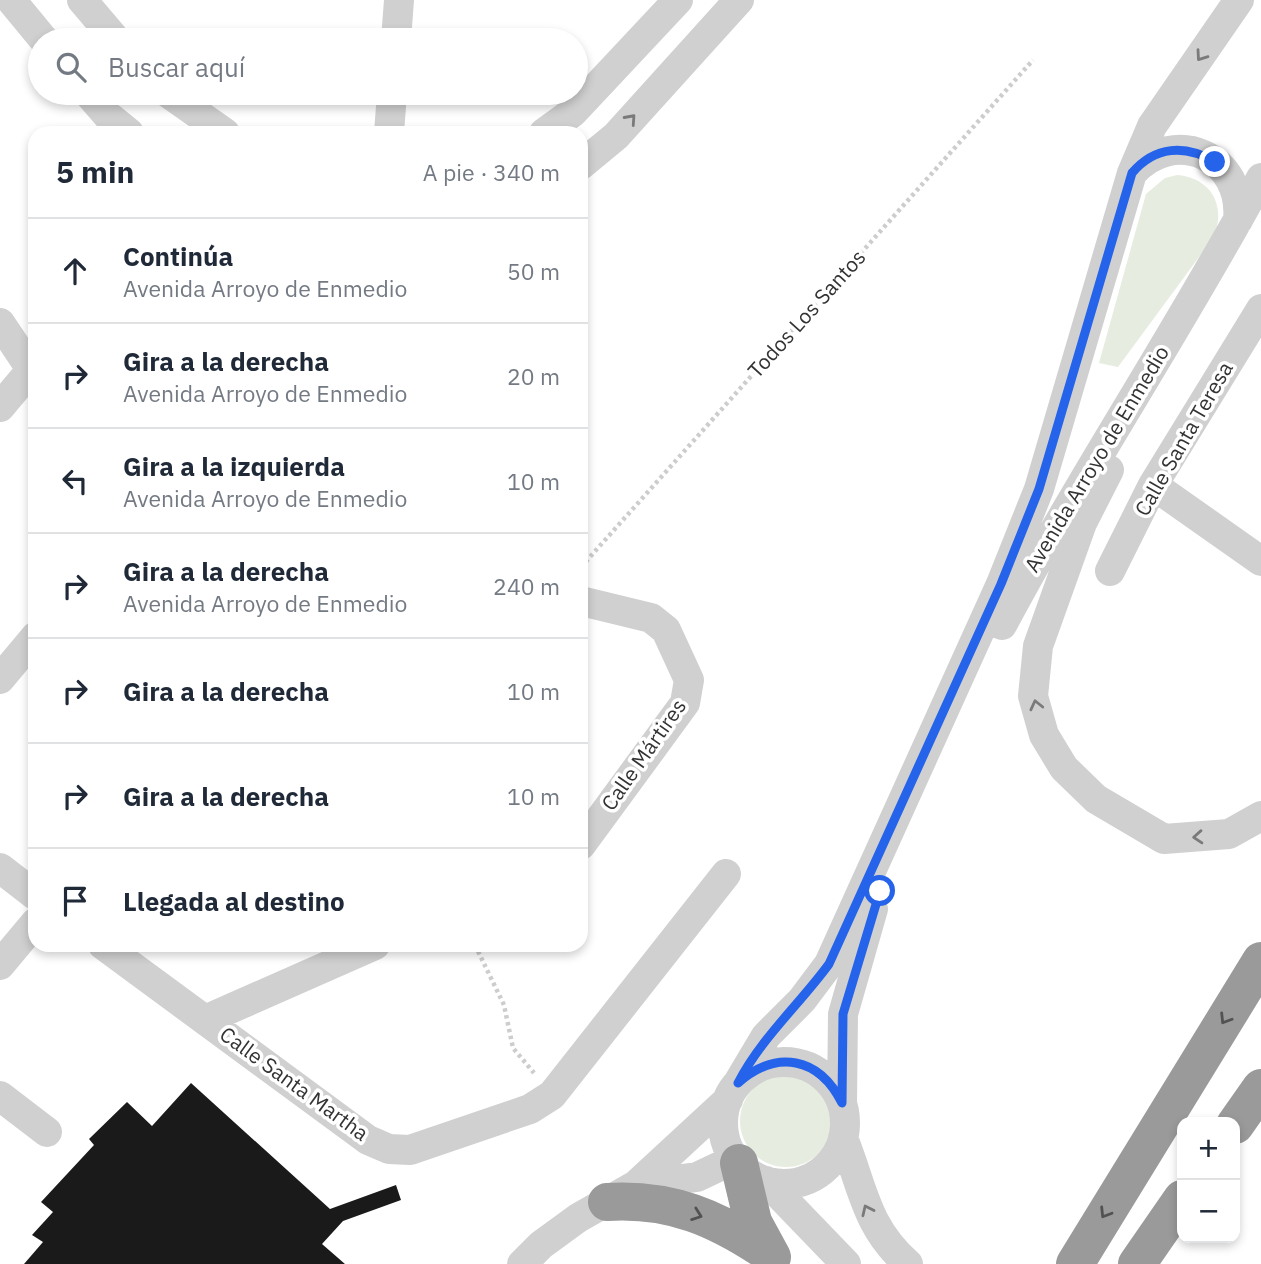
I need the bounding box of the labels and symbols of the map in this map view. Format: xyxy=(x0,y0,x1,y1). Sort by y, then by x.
one-way arrow xyxy=(1197,48,1209,61)
one-way arrow xyxy=(623,114,636,127)
route end xyxy=(1199,146,1230,177)
street label: Todos Los Santos xyxy=(741,243,871,383)
street label: Avenida Arroyo de Enmedio xyxy=(1017,340,1175,577)
street label: Calle Santa Teresa xyxy=(1128,356,1239,521)
street label: Calle Mártires xyxy=(594,693,692,816)
one-way arrow xyxy=(1030,699,1044,711)
one-way arrow xyxy=(1192,829,1203,844)
route start xyxy=(864,875,895,906)
one-way arrow xyxy=(1221,1012,1234,1025)
street label: Calle Santa Martha xyxy=(215,1020,375,1147)
one-way arrow xyxy=(861,1205,875,1217)
one-way arrow xyxy=(1101,1205,1114,1218)
one-way arrow xyxy=(691,1207,703,1221)

